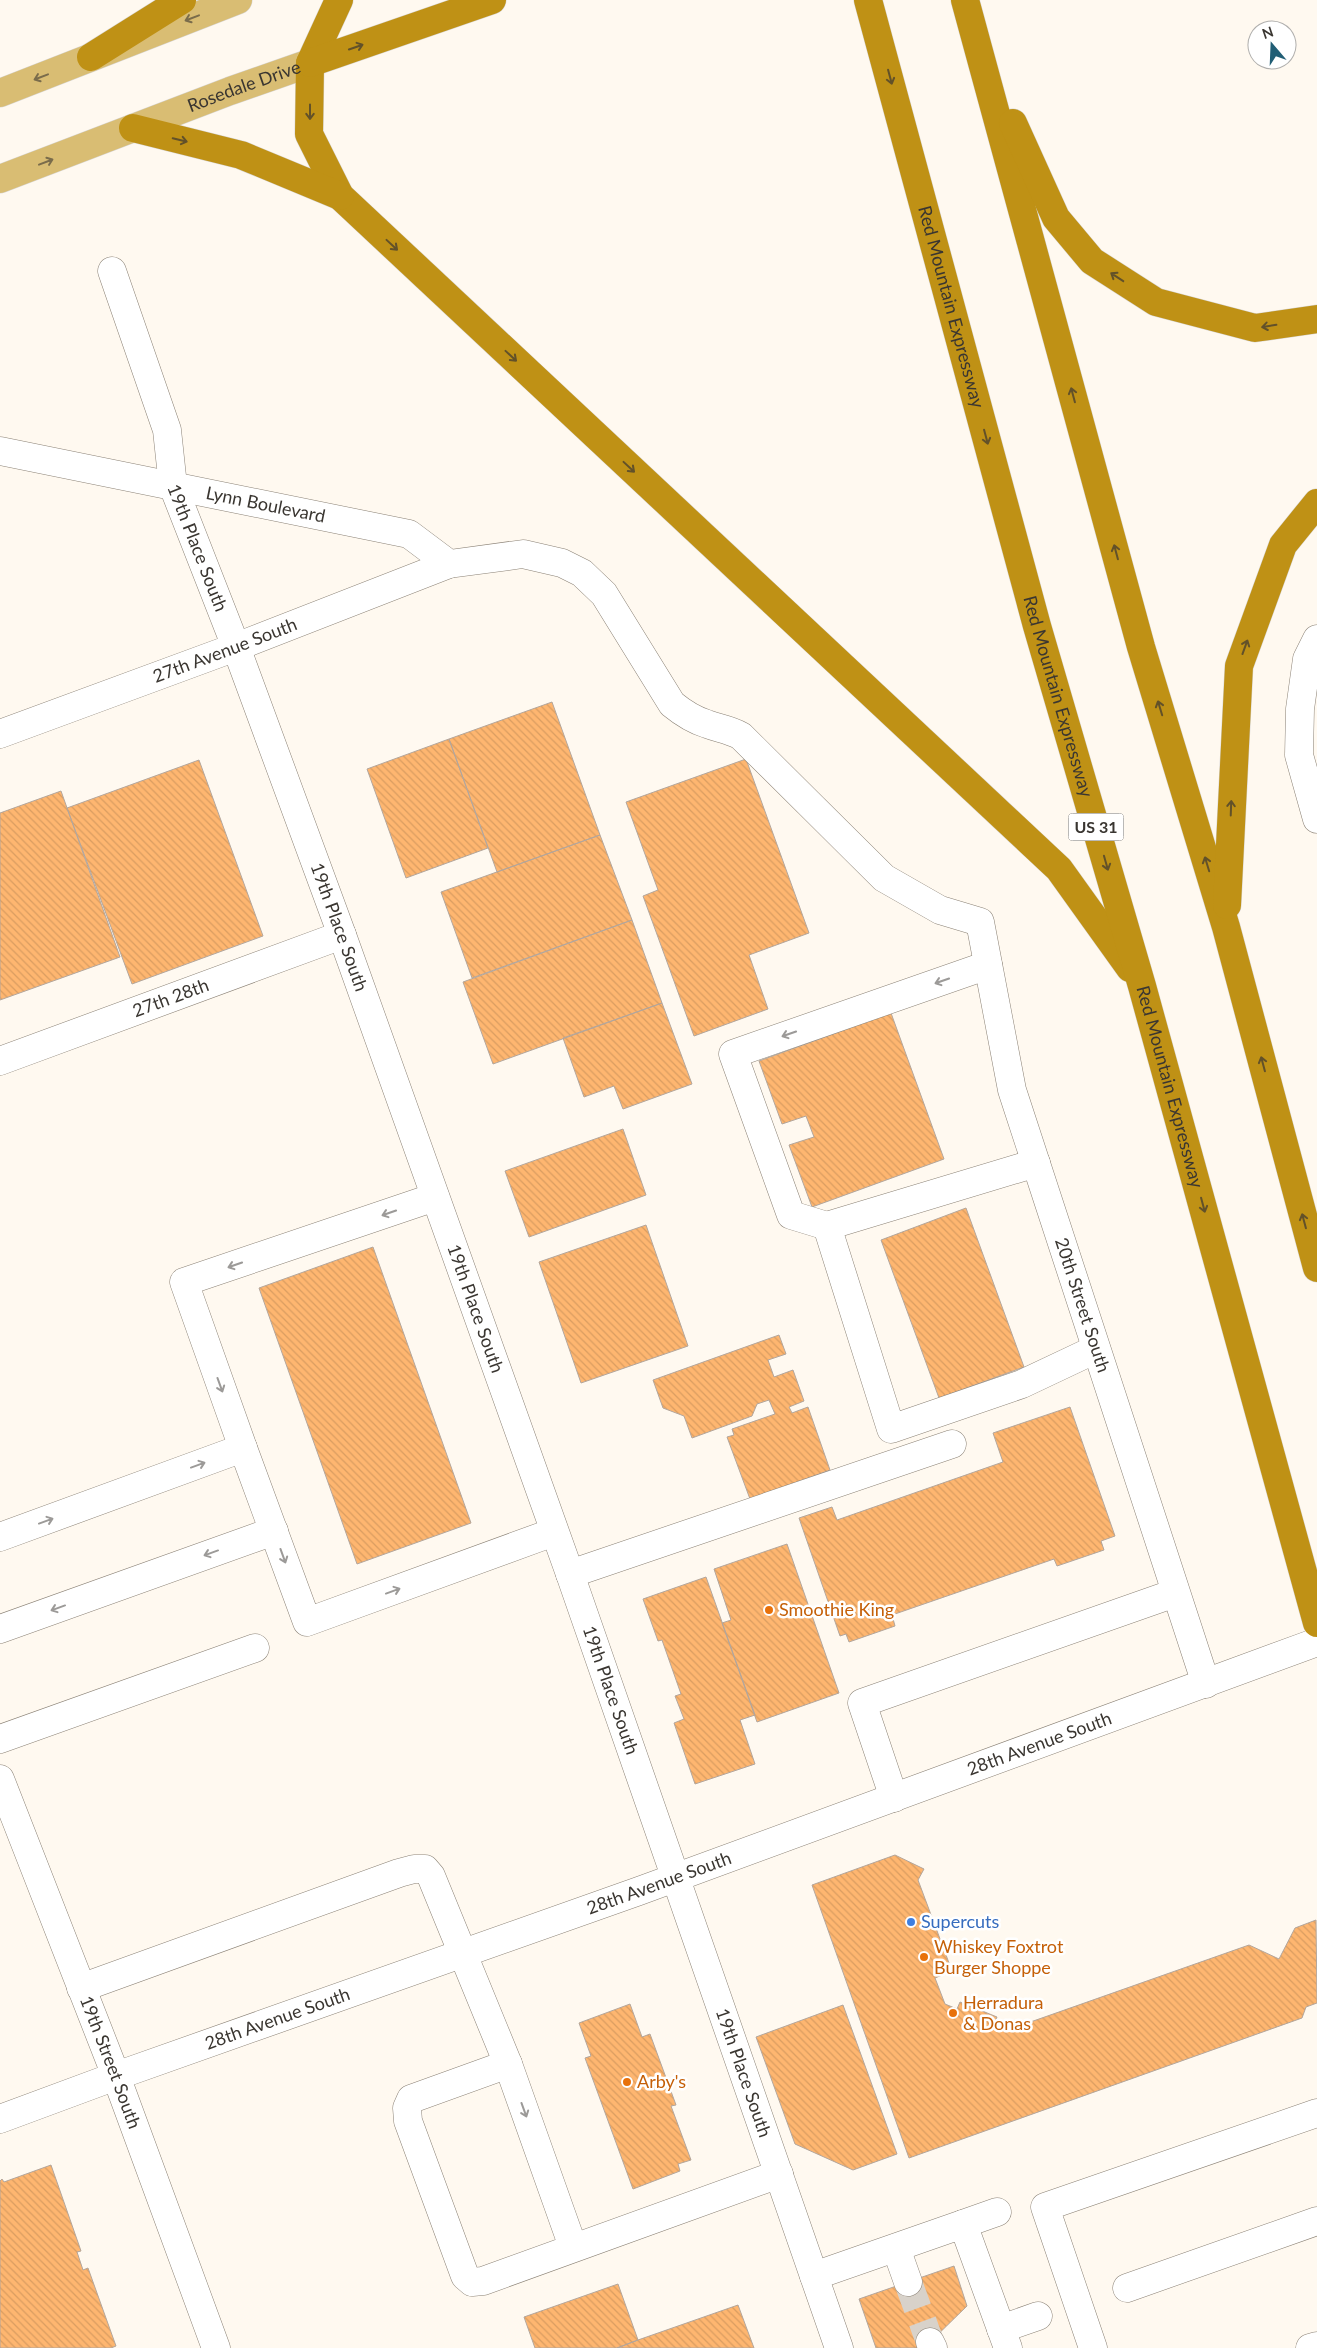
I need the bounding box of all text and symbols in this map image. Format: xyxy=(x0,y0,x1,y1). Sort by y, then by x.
one-way arrow xyxy=(185,14,201,23)
north arrow xyxy=(1247,20,1297,70)
text: N xyxy=(1260,22,1275,42)
one-way arrow xyxy=(347,42,363,51)
street label: Rosedale Drive xyxy=(184,55,303,116)
one-way arrow xyxy=(885,69,895,85)
one-way arrow xyxy=(34,73,49,82)
one-way arrow xyxy=(305,104,314,120)
one-way arrow xyxy=(172,136,188,145)
one-way arrow xyxy=(37,157,53,166)
street label: Red Mountain Expressway xyxy=(914,203,990,411)
one-way arrow xyxy=(386,239,398,251)
one-way arrow xyxy=(1111,272,1125,282)
one-way arrow xyxy=(1261,322,1277,332)
one-way arrow xyxy=(504,350,517,362)
one-way arrow xyxy=(1068,387,1077,403)
one-way arrow xyxy=(982,429,991,445)
one-way arrow xyxy=(623,461,636,473)
street label: 19th Place South xyxy=(163,481,233,614)
street label: Lynn Boulevard xyxy=(204,481,327,527)
one-way arrow xyxy=(1110,544,1120,560)
street label: Red Mountain Expressway xyxy=(1019,593,1099,800)
street label: 27th Avenue South xyxy=(150,612,300,687)
one-way arrow xyxy=(1241,640,1250,656)
one-way arrow xyxy=(1154,700,1164,716)
one-way arrow xyxy=(1226,801,1236,817)
road number: US 31 xyxy=(1068,814,1124,840)
one-way arrow xyxy=(1102,855,1112,871)
one-way arrow xyxy=(1201,856,1211,872)
street label: 19th Place South xyxy=(306,860,373,994)
street label: 27th 28th xyxy=(129,973,211,1021)
one-way arrow xyxy=(935,977,951,986)
street label: Red Mountain Expressway xyxy=(1132,983,1209,1191)
one-way arrow xyxy=(781,1030,797,1040)
one-way arrow xyxy=(1257,1056,1267,1072)
one-way arrow xyxy=(1199,1196,1209,1212)
one-way arrow xyxy=(382,1209,397,1218)
one-way arrow xyxy=(1299,1213,1309,1229)
street label: 20th Street South xyxy=(1051,1235,1116,1375)
street label: 19th Place South xyxy=(443,1241,509,1376)
one-way arrow xyxy=(228,1261,243,1270)
one-way arrow xyxy=(216,1376,225,1392)
one-way arrow xyxy=(190,1460,205,1469)
one-way arrow xyxy=(38,1516,53,1525)
one-way arrow xyxy=(279,1548,288,1563)
one-way arrow xyxy=(204,1549,219,1558)
one-way arrow xyxy=(385,1586,400,1595)
place label: Smoothie King xyxy=(779,1598,894,1620)
one-way arrow xyxy=(51,1604,66,1613)
marker: Smoothie King xyxy=(763,1604,775,1616)
street label: 19th Place South xyxy=(579,1623,644,1757)
street label: 28th Avenue South xyxy=(964,1706,1114,1780)
street label: 28th Avenue South xyxy=(584,1846,734,1919)
place label: Supercuts xyxy=(921,1910,999,1932)
marker: Supercuts xyxy=(905,1916,917,1928)
place label: Whiskey Foxtrot Burger Shoppe xyxy=(934,1935,1064,1978)
marker: Whiskey Foxtrot Burger Shoppe xyxy=(918,1951,930,1963)
street label: 28th Avenue South xyxy=(202,1982,353,2054)
place label: Herradura & Donas xyxy=(963,1991,1043,2034)
street label: 19th Street South xyxy=(76,1992,146,2131)
street label: 19th Place South xyxy=(712,2005,777,2140)
marker: Herradura & Donas xyxy=(947,2007,959,2019)
place label: Arby's xyxy=(637,2070,686,2092)
marker: Arby's xyxy=(621,2076,633,2088)
one-way arrow xyxy=(520,2102,529,2117)

